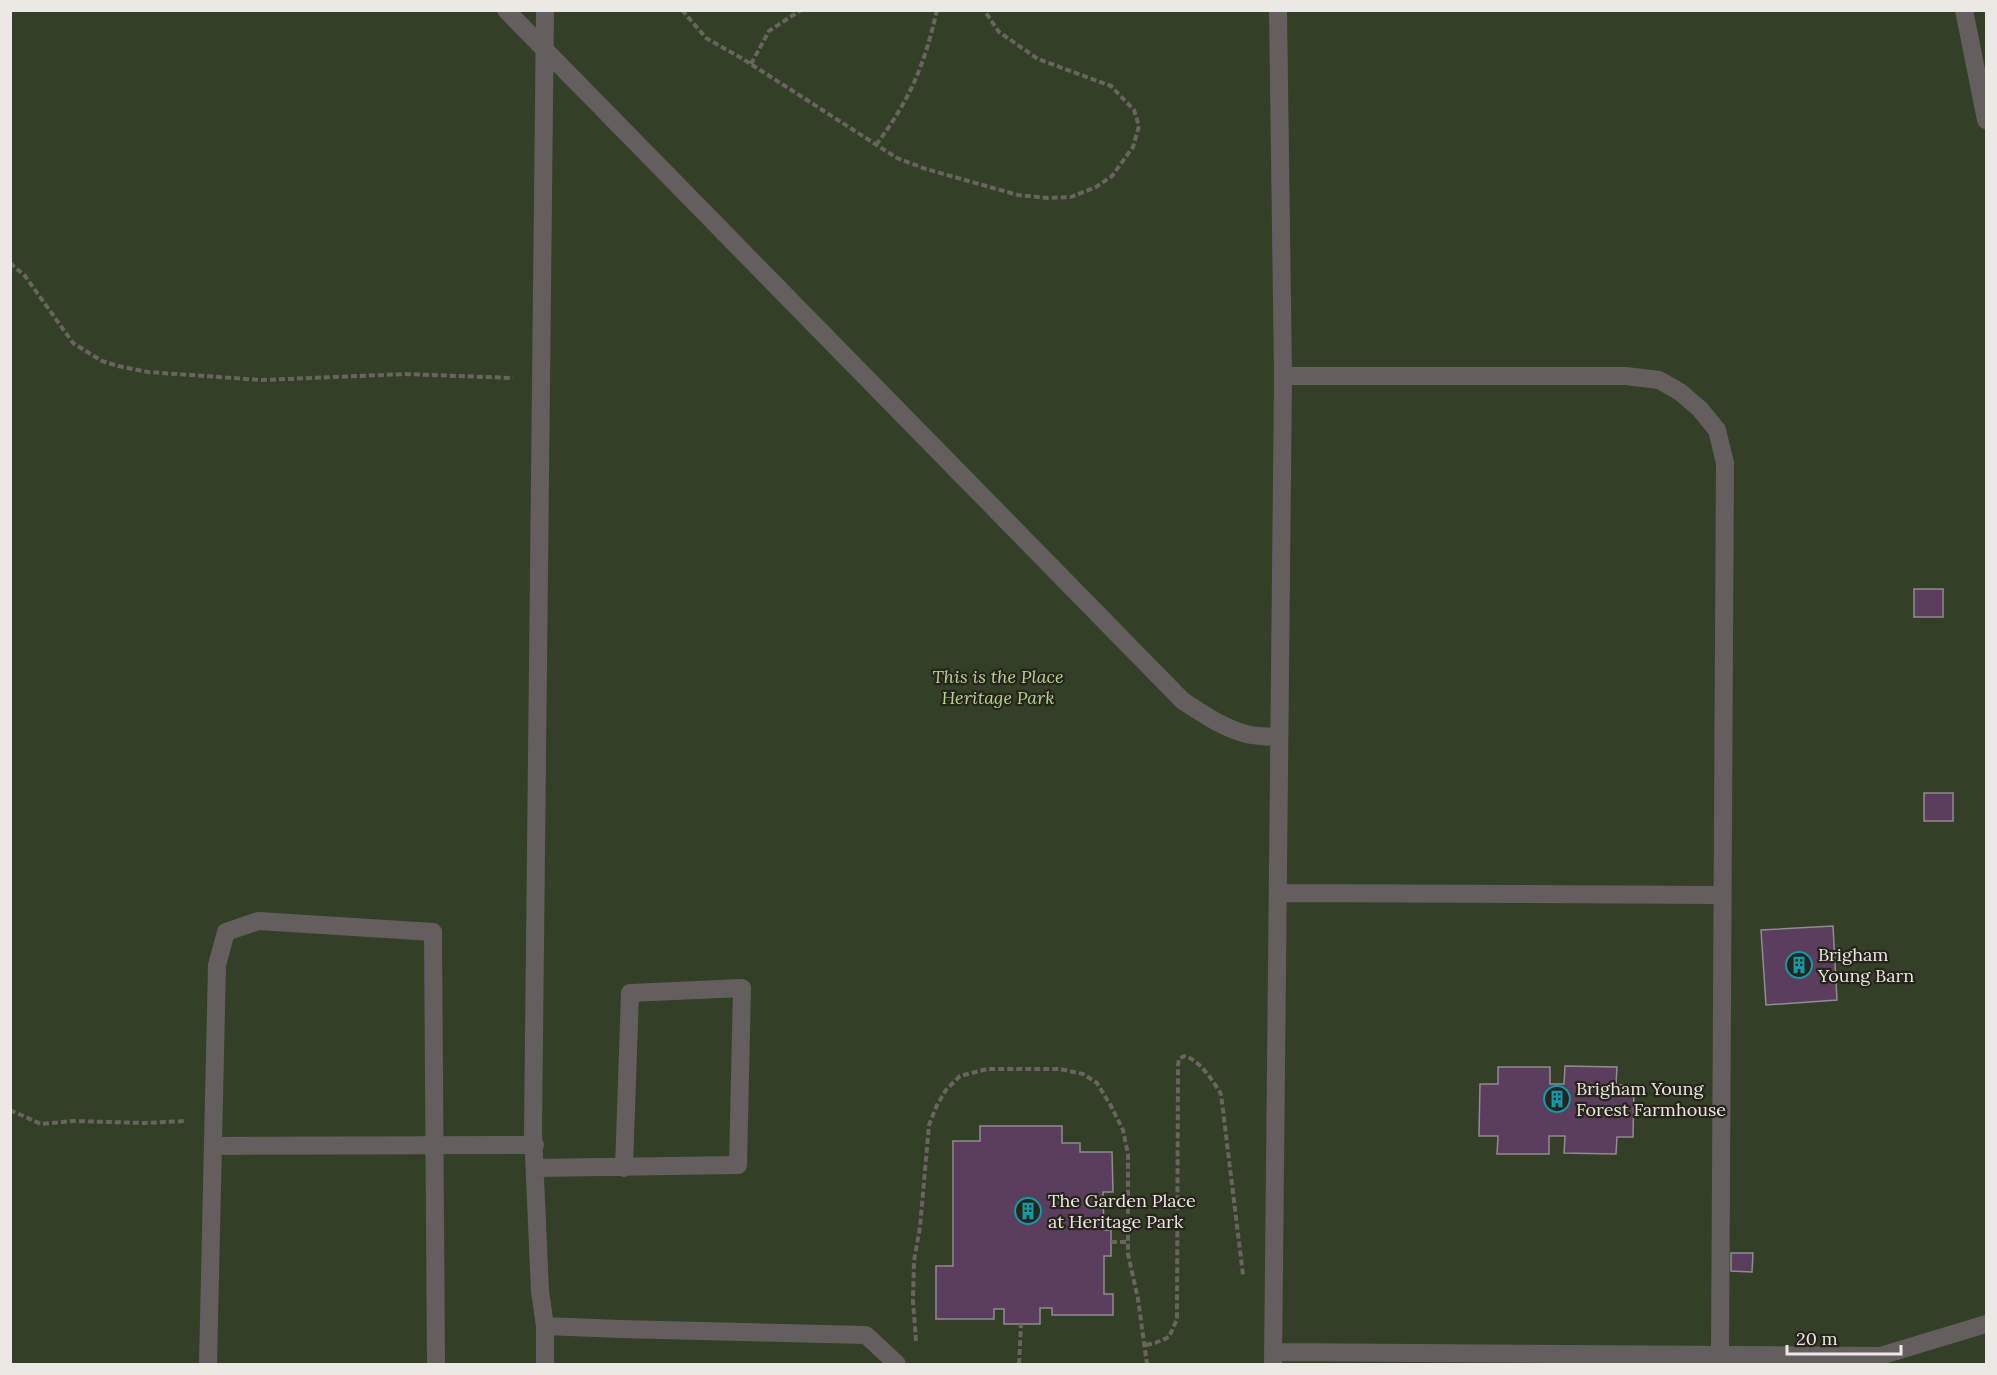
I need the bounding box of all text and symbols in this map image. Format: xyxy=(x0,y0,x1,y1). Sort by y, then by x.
park label: This is the Place Heritage Park xyxy=(932,665,1064,709)
place label: Brigham Young Barn xyxy=(1817,943,1914,987)
building icon: Brigham Young Barn xyxy=(1784,950,1814,980)
place label: Brigham Young Forest Farmhouse xyxy=(1576,1077,1726,1121)
building icon: Brigham Young Forest Farmhouse xyxy=(1542,1084,1572,1114)
place label: The Garden Place at Heritage Park xyxy=(1048,1189,1196,1233)
building icon: The Garden Place at Heritage Park xyxy=(1013,1196,1043,1226)
scale bar xyxy=(1787,1318,1901,1356)
text: 20 m xyxy=(1796,1327,1838,1350)

